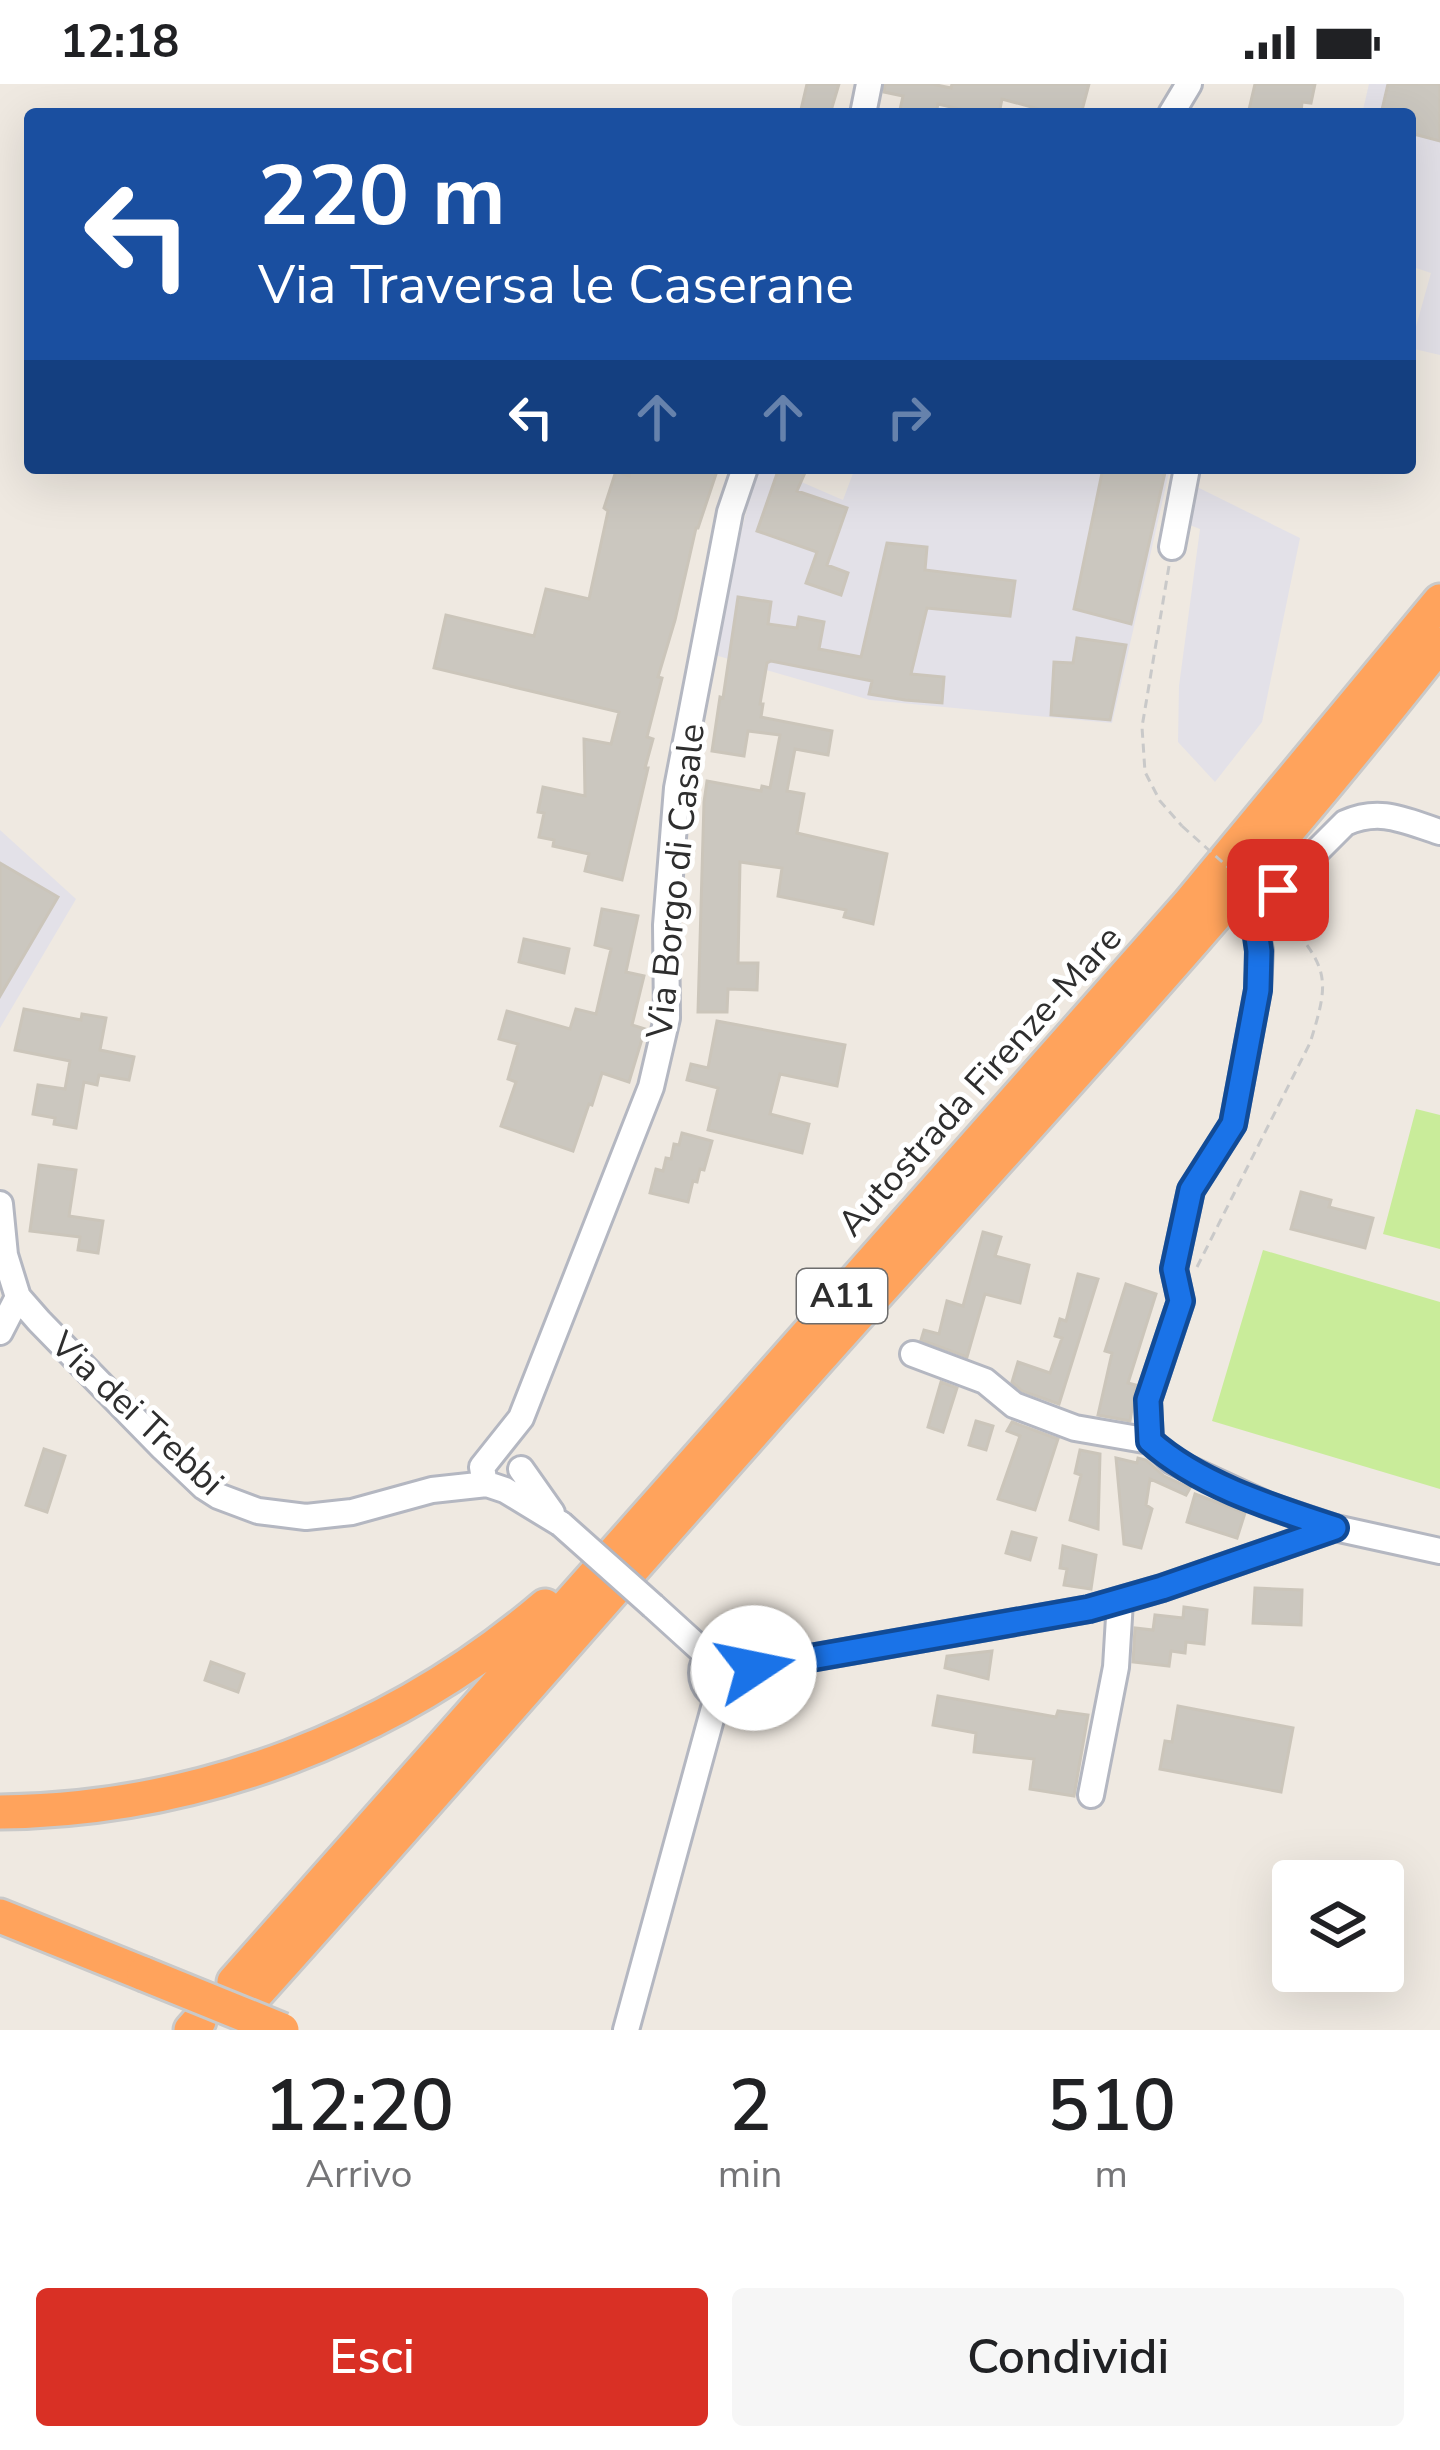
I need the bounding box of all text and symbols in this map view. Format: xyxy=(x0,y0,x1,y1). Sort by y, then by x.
text: 12:18 xyxy=(60,12,179,73)
text: 220 m xyxy=(258,139,506,254)
icon: left xyxy=(60,156,216,312)
text: Via Traversa le Caserane xyxy=(258,248,854,322)
icon: left xyxy=(498,384,564,450)
icon: ahead xyxy=(624,384,690,450)
icon: ahead xyxy=(750,384,816,450)
icon: right xyxy=(876,384,942,450)
street label: Via Borgo di Casale xyxy=(635,721,717,1042)
pin xyxy=(1227,839,1329,941)
icon: arrive xyxy=(1245,857,1311,923)
street label: Autostrada Firenze-Mare xyxy=(827,915,1133,1247)
road number: A11 xyxy=(797,1269,887,1323)
street label: Via dei Trebbi xyxy=(39,1320,234,1507)
position arrow xyxy=(691,1605,817,1731)
map controls xyxy=(1272,1860,1404,1992)
button: layers xyxy=(1272,1860,1404,1992)
text: 12:20 xyxy=(264,2057,454,2155)
text: 2 xyxy=(729,2057,772,2155)
text: 510 xyxy=(1046,2057,1176,2155)
text: Arrivo xyxy=(305,2148,412,2201)
text: min xyxy=(718,2148,782,2201)
text: m xyxy=(1094,2148,1128,2201)
button: Esci xyxy=(36,2288,708,2426)
button: Condividi xyxy=(732,2288,1404,2426)

